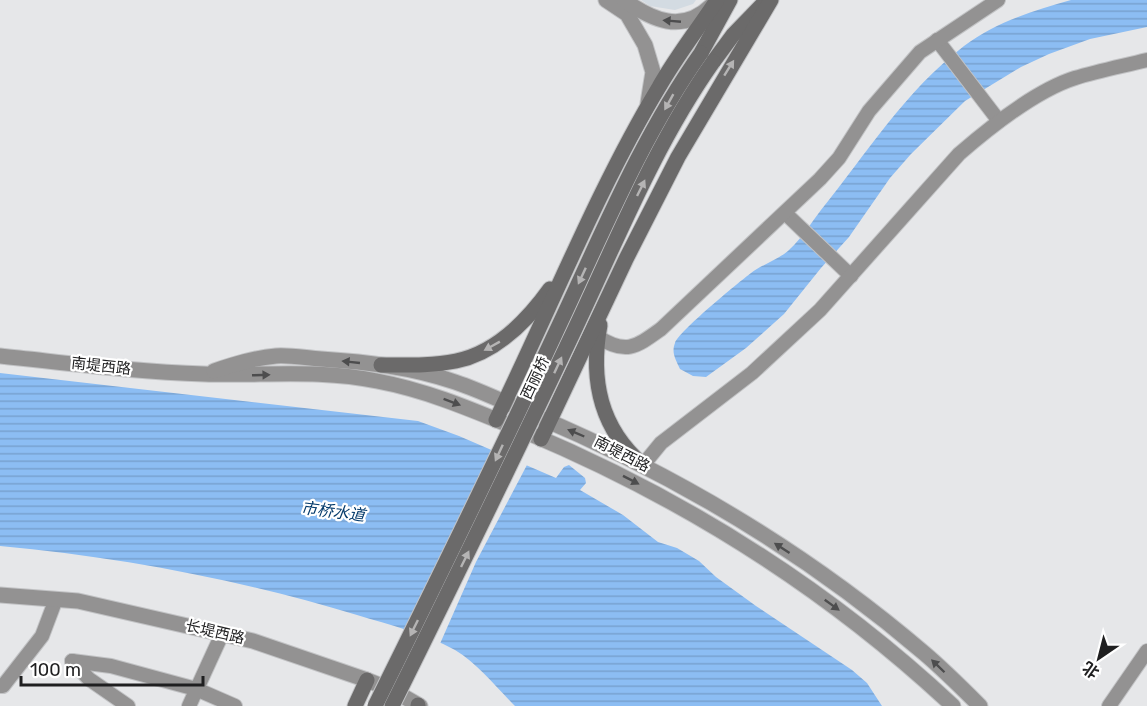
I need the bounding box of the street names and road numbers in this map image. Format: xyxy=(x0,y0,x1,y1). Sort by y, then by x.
street label: 南堤西路 xyxy=(70,354,132,378)
street label: 西丽桥 xyxy=(517,354,553,402)
street label: 南堤西路 xyxy=(591,432,653,476)
street label: 长堤西路 xyxy=(184,616,246,648)

